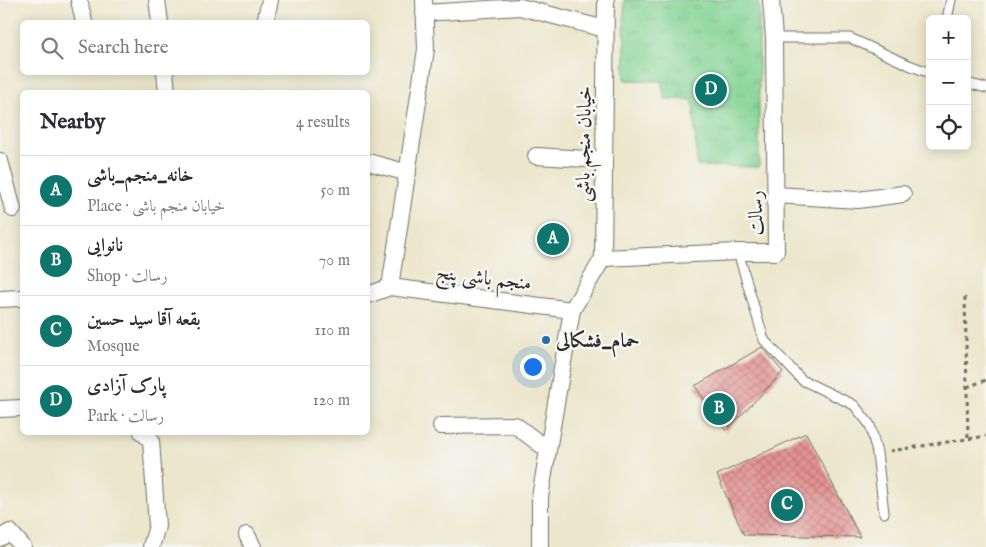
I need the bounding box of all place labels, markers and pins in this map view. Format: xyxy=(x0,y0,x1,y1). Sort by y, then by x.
pin: D xyxy=(695,71,727,109)
pin: A xyxy=(537,220,569,258)
place label: حمام_فشکالی xyxy=(555,329,640,358)
marker: حمام_فشکالی xyxy=(540,334,552,346)
pin: B xyxy=(703,390,735,428)
pin: C xyxy=(771,486,803,524)

